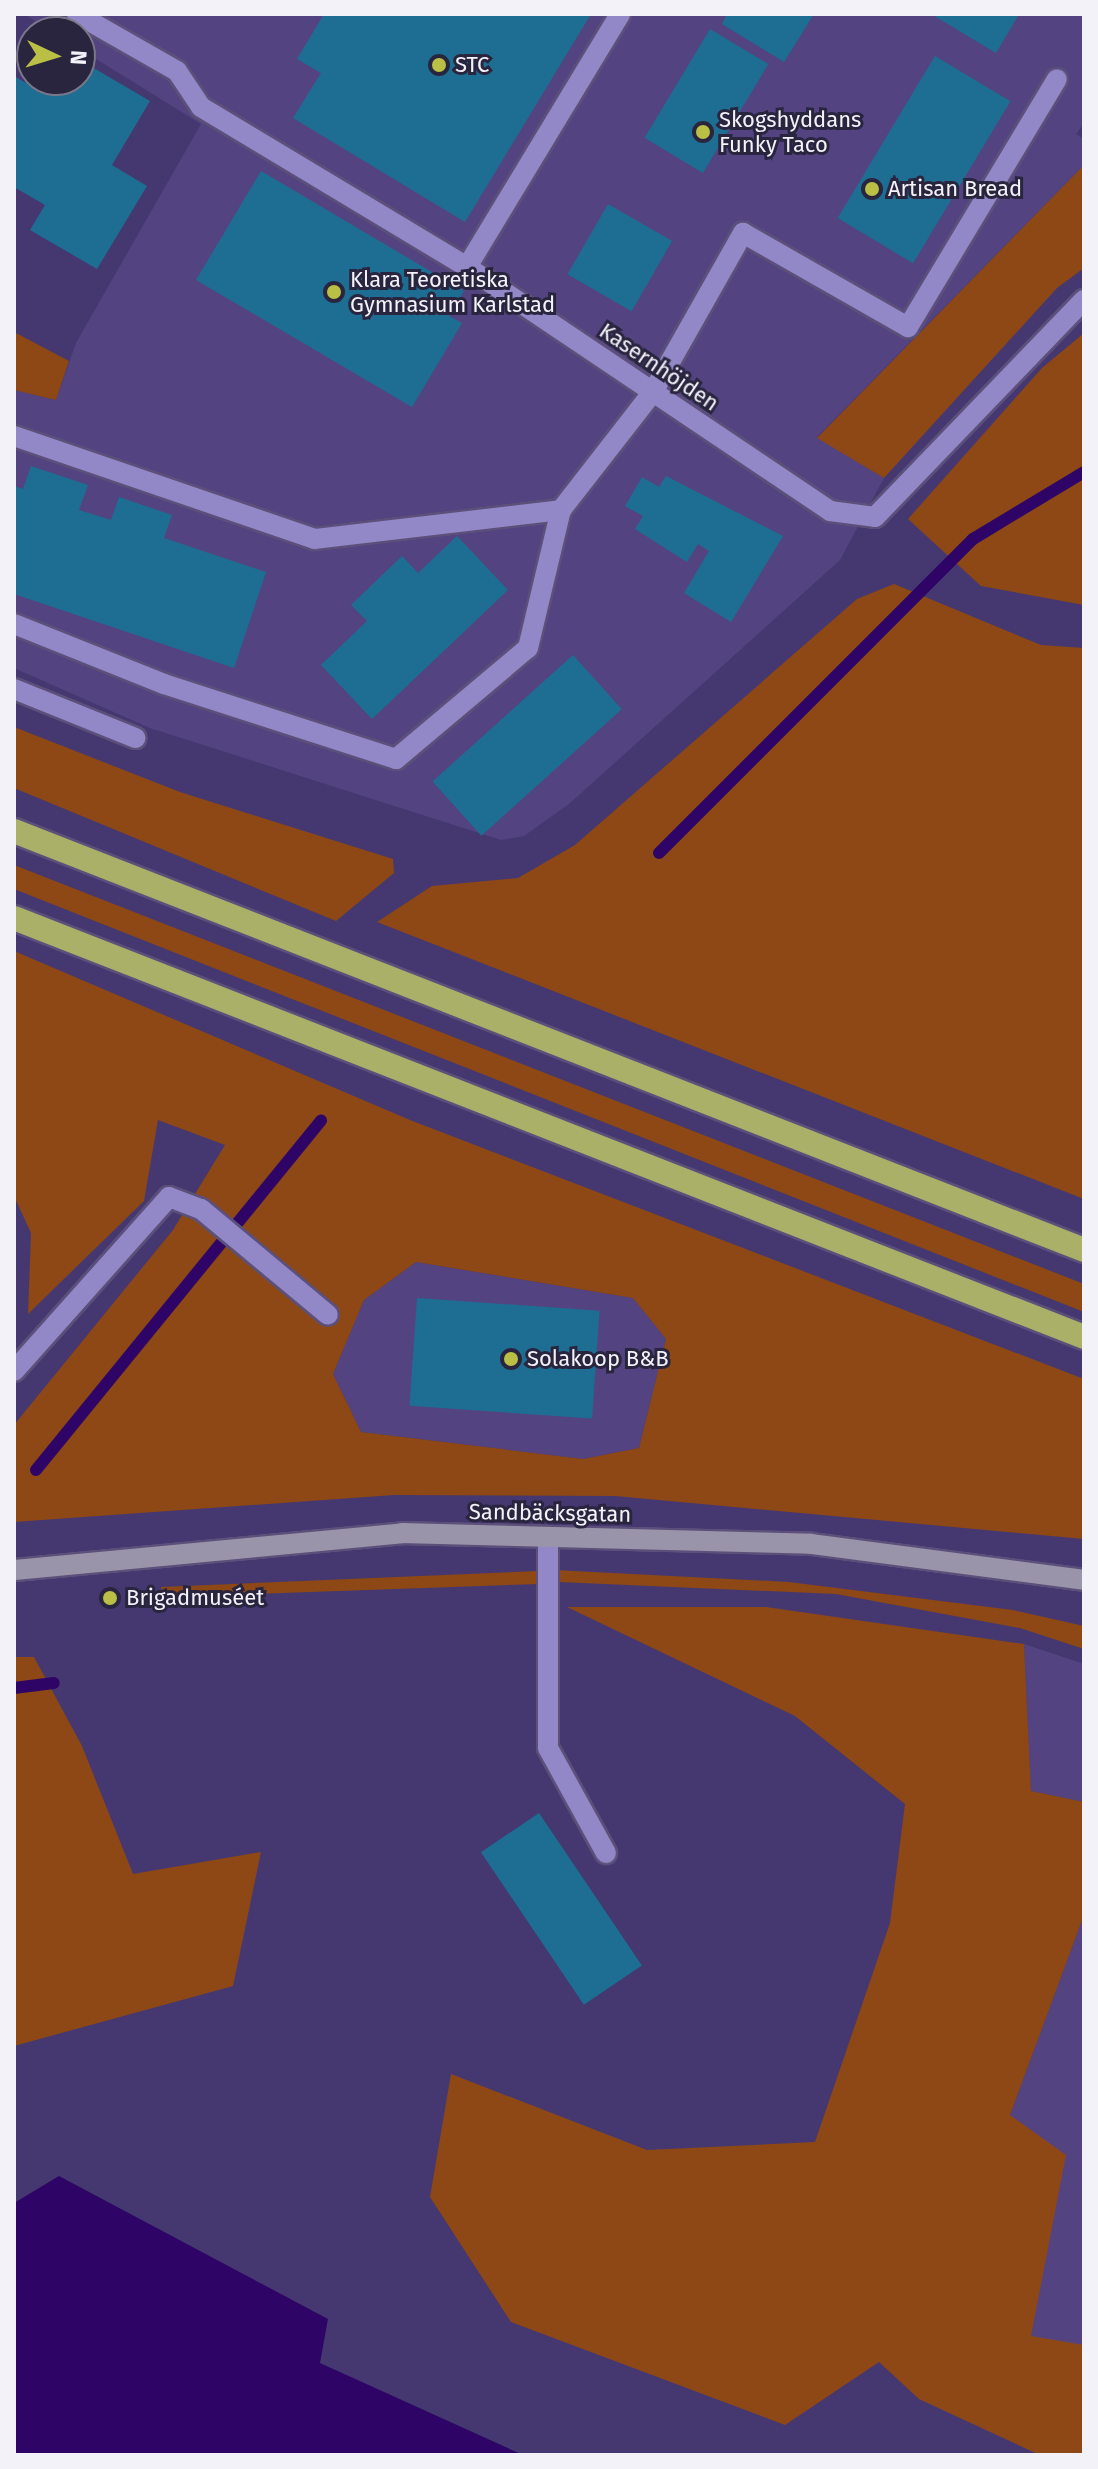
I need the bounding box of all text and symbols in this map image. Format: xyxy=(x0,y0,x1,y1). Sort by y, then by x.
north arrow xyxy=(16,16,96,96)
text: N xyxy=(64,49,92,66)
place label: STC xyxy=(455,52,489,78)
marker: STC xyxy=(430,56,448,74)
place label: Skogshyddans Funky Taco xyxy=(719,106,861,158)
marker: Skogshyddans Funky Taco xyxy=(694,123,712,141)
place label: Artisan Bread xyxy=(888,176,1022,202)
marker: Artisan Bread xyxy=(863,180,881,198)
place label: Klara Teoretiska Gymnasium Karlstad xyxy=(350,266,555,318)
marker: Klara Teoretiska Gymnasium Karlstad xyxy=(325,283,343,301)
street label: Kasernhöjden xyxy=(594,317,724,417)
place label: Solakoop B&B xyxy=(527,1346,669,1372)
marker: Solakoop B&B xyxy=(502,1350,520,1368)
street label: Sandbäcksgatan xyxy=(469,1498,631,1528)
place label: Brigadmuséet xyxy=(126,1585,264,1611)
marker: Brigadmuséet xyxy=(101,1589,119,1607)

